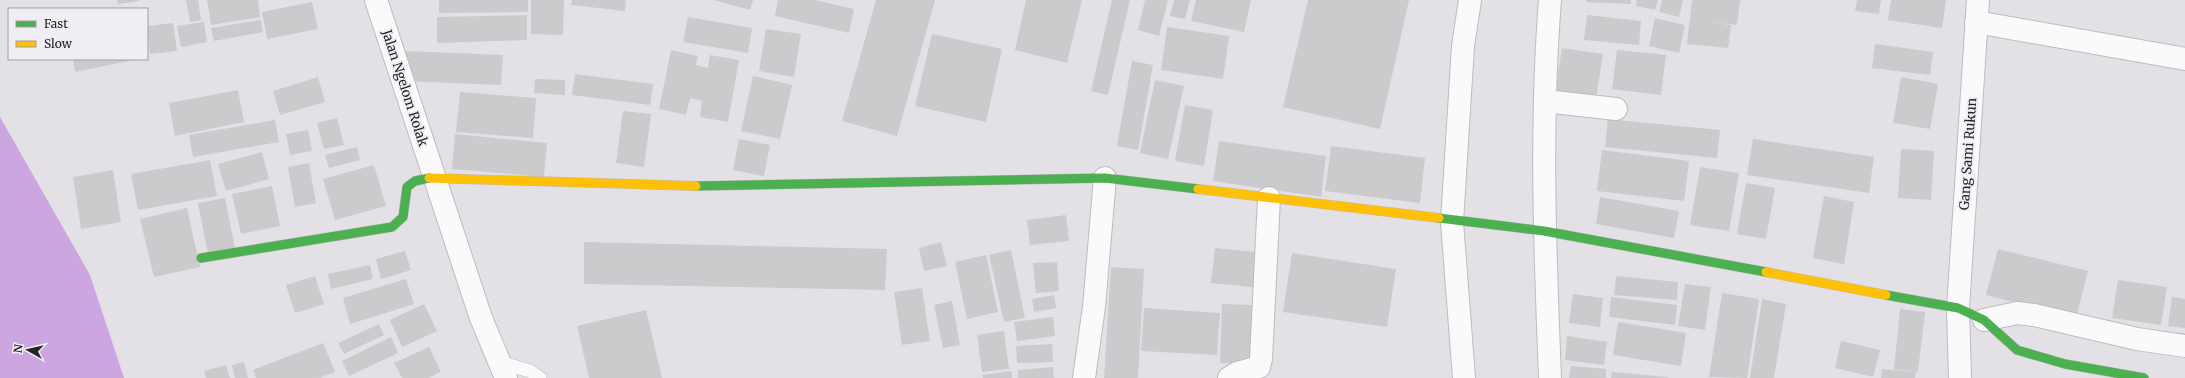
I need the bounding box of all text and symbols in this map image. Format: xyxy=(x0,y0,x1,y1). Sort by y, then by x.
legend xyxy=(8,8,148,60)
text: Fast xyxy=(44,16,68,31)
street label: Jalan Ngelom Rolak xyxy=(378,27,432,149)
text: Slow xyxy=(44,36,73,51)
street label: Gang Sami Rukun xyxy=(1956,97,1980,211)
north arrow xyxy=(8,330,48,370)
text: N xyxy=(11,343,26,354)

